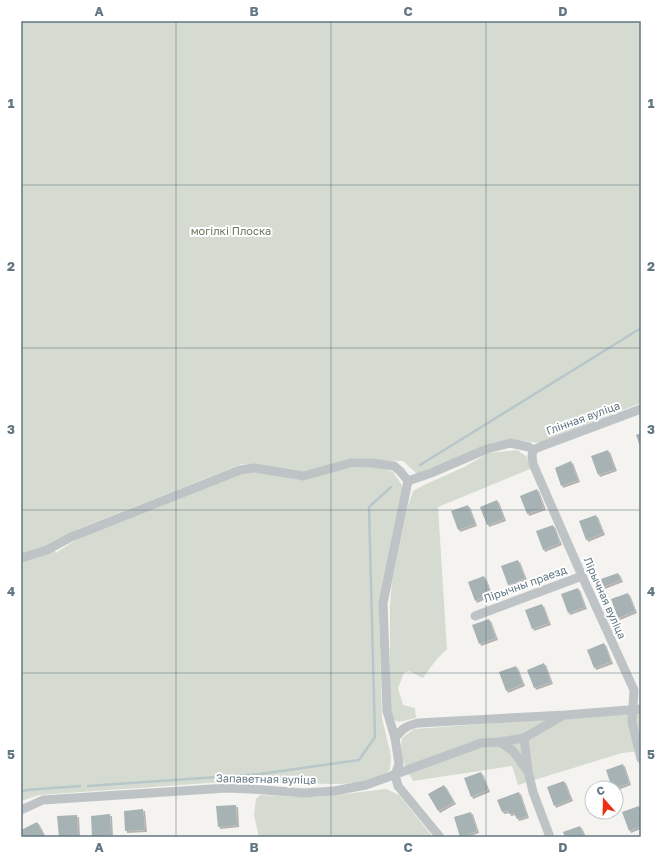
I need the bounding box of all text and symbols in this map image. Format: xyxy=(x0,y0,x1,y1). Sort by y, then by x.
text: A xyxy=(94,3,104,19)
text: B xyxy=(249,3,259,19)
text: C xyxy=(403,3,413,19)
text: D xyxy=(558,3,568,19)
text: 1 xyxy=(8,95,15,111)
text: 1 xyxy=(648,95,655,111)
park label: могілкі Плоска xyxy=(191,224,271,237)
text: 2 xyxy=(7,258,15,274)
text: 2 xyxy=(647,258,655,274)
street label: Глінная вуліца xyxy=(544,398,621,437)
text: 3 xyxy=(7,421,15,437)
text: 3 xyxy=(647,421,655,437)
street label: Лірычная вуліца xyxy=(582,555,629,641)
street label: Лірычны праезд xyxy=(481,562,569,605)
text: 4 xyxy=(7,583,15,599)
text: 4 xyxy=(647,583,655,599)
text: 5 xyxy=(7,746,15,762)
text: 5 xyxy=(647,746,655,762)
street label: Запаветная вуліца xyxy=(216,771,316,786)
north arrow xyxy=(584,780,624,820)
text: С xyxy=(595,783,606,798)
text: A xyxy=(94,839,104,855)
text: B xyxy=(249,839,259,855)
text: C xyxy=(403,839,413,855)
text: D xyxy=(558,839,568,855)

